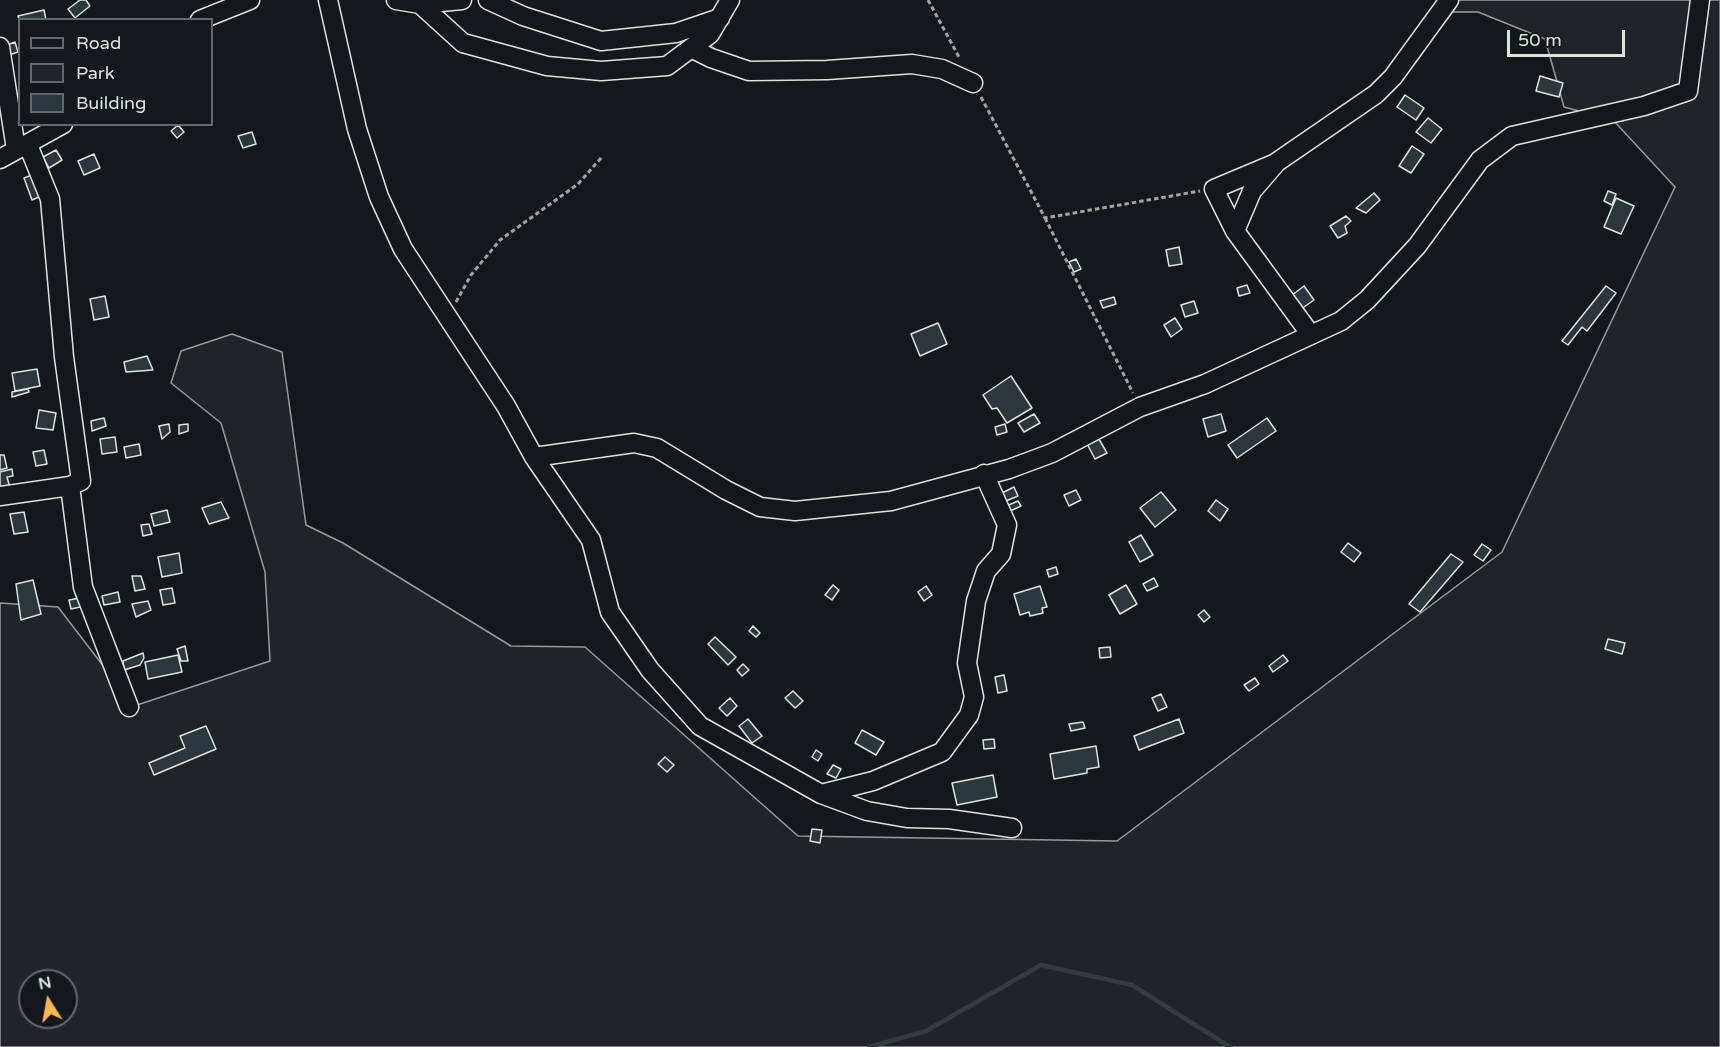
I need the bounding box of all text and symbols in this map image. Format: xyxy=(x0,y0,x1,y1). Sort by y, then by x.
legend xyxy=(18,18,213,126)
scale bar xyxy=(1510,18,1628,56)
text: 50 m xyxy=(1518,29,1562,51)
text: Road xyxy=(76,32,121,54)
text: Park xyxy=(76,62,114,84)
text: Building xyxy=(76,92,146,114)
north arrow xyxy=(18,969,78,1029)
text: N xyxy=(37,972,53,994)

